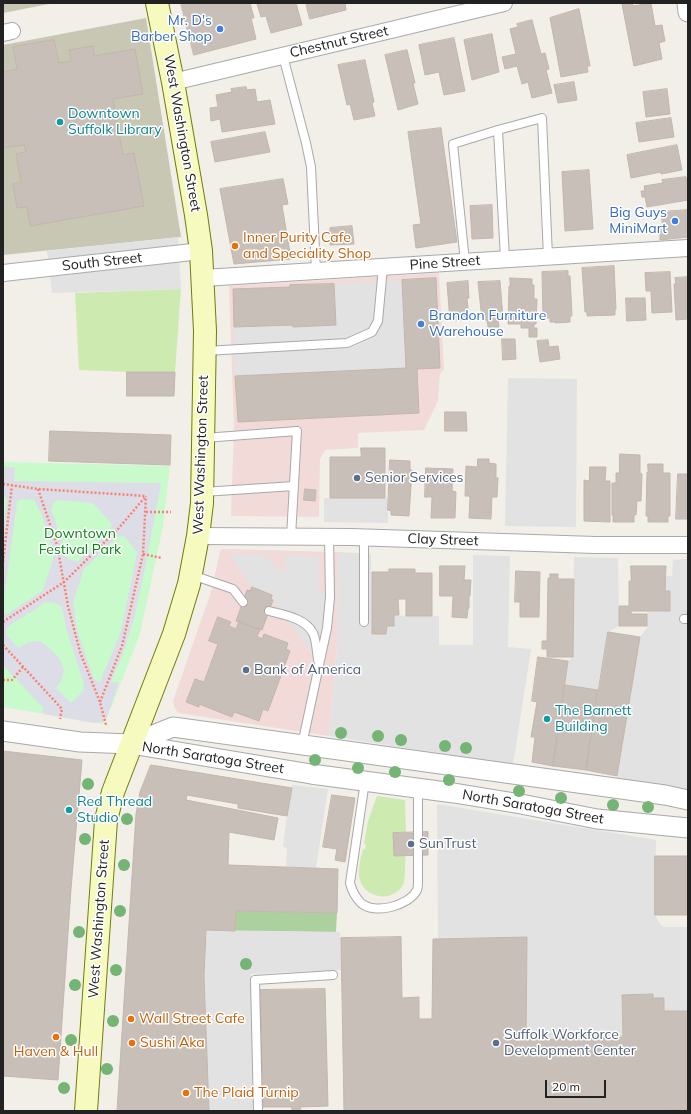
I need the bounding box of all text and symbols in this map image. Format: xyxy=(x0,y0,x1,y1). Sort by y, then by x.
place label: Mr. D's Barber Shop xyxy=(131,13,212,46)
street label: Chestnut Street xyxy=(288,22,390,62)
marker: Mr. D's Barber Shop xyxy=(215,24,225,34)
street label: West Washington Street xyxy=(160,53,204,213)
place label: Downtown Suffolk Library xyxy=(68,106,162,138)
marker: Downtown Suffolk Library xyxy=(55,117,65,127)
place label: Big Guys MiniMart xyxy=(609,205,667,238)
marker: Big Guys MiniMart xyxy=(670,216,680,226)
place label: Inner Purity Cafe and Speciality Shop xyxy=(243,230,371,262)
marker: Inner Purity Cafe and Speciality Shop xyxy=(230,241,240,251)
street label: South Street xyxy=(61,249,143,275)
street label: Pine Street xyxy=(409,252,481,274)
place label: Brandon Furniture Warehouse xyxy=(429,308,546,340)
marker: Brandon Furniture Warehouse xyxy=(416,319,426,329)
street label: West Washington Street xyxy=(190,375,212,535)
place label: Senior Services xyxy=(365,470,464,486)
marker: Senior Services xyxy=(352,473,362,483)
park label: Downtown Festival Park xyxy=(39,526,121,558)
street label: Clay Street xyxy=(407,530,479,550)
place label: Bank of America xyxy=(254,662,361,678)
marker: Bank of America xyxy=(241,665,251,675)
place label: The Barnett Building xyxy=(555,703,631,736)
marker: The Barnett Building xyxy=(542,714,552,724)
street label: North Saratoga Street xyxy=(141,739,285,777)
street label: North Saratoga Street xyxy=(461,786,605,828)
place label: Red Thread Studio xyxy=(77,794,152,826)
marker: Red Thread Studio xyxy=(64,805,74,815)
place label: SunTrust xyxy=(419,836,476,852)
street label: West Washington Street xyxy=(85,839,113,999)
marker: SunTrust xyxy=(406,839,416,849)
place label: Wall Street Cafe xyxy=(139,1011,245,1027)
marker: Wall Street Cafe xyxy=(126,1014,136,1024)
place label: Suffolk Workforce Development Center xyxy=(504,1027,636,1060)
marker: Haven & Hull xyxy=(51,1032,61,1042)
place label: Sushi Aka xyxy=(140,1035,205,1051)
marker: Sushi Aka xyxy=(127,1038,137,1048)
marker: Suffolk Workforce Development Center xyxy=(491,1038,501,1048)
place label: Haven & Hull xyxy=(14,1044,98,1060)
scale bar xyxy=(547,1072,608,1098)
text: 20 m xyxy=(552,1079,580,1094)
place label: The Plaid Turnip xyxy=(194,1085,299,1101)
marker: The Plaid Turnip xyxy=(181,1088,191,1098)

